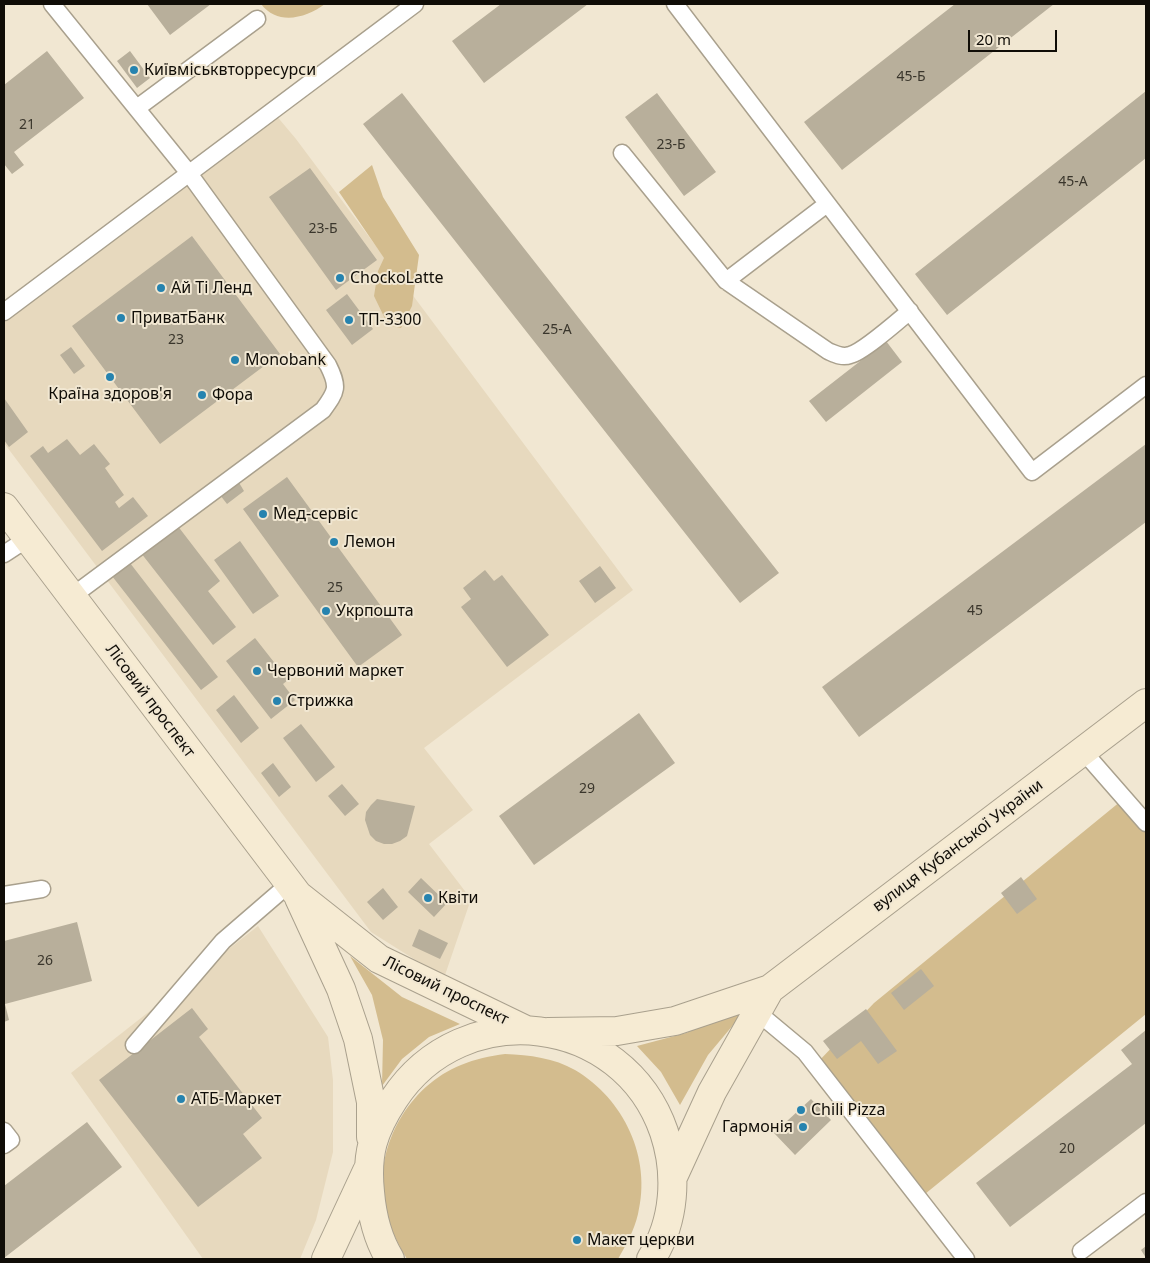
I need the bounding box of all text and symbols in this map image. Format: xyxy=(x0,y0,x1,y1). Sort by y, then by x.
scale bar xyxy=(970,20,1059,52)
text: 20 m xyxy=(976,29,1011,49)
place label: Київміськвторресурси xyxy=(144,60,316,80)
marker: Київміськвторресурси xyxy=(128,64,140,76)
house number: 45-Б xyxy=(896,69,926,85)
house number: 21 xyxy=(19,117,35,133)
house number: 23-Б xyxy=(656,137,686,153)
house number: 45-А xyxy=(1058,174,1088,190)
house number: 23-Б xyxy=(308,221,338,237)
place label: ChockoLatte xyxy=(350,268,444,288)
marker: ChockoLatte xyxy=(334,272,346,284)
place label: Ай Ті Ленд xyxy=(171,278,252,298)
marker: Ай Ті Ленд xyxy=(155,282,167,294)
place label: ПриватБанк xyxy=(131,308,225,328)
place label: ТП-3300 xyxy=(359,310,421,330)
marker: ПриватБанк xyxy=(115,312,127,324)
marker: ТП-3300 xyxy=(343,314,355,326)
house number: 25-А xyxy=(542,322,572,338)
house number: 23 xyxy=(168,332,184,348)
place label: Monobank xyxy=(245,350,326,370)
marker: Monobank xyxy=(229,354,241,366)
marker: Країна здоров'я xyxy=(104,371,116,383)
place label: Країна здоров'я xyxy=(48,384,172,404)
place label: Фора xyxy=(212,385,253,405)
marker: Фора xyxy=(196,389,208,401)
place label: Мед-сервіс xyxy=(273,504,358,524)
marker: Мед-сервіс xyxy=(257,508,269,520)
place label: Лемон xyxy=(344,532,396,552)
marker: Лемон xyxy=(328,536,340,548)
house number: 25 xyxy=(327,580,343,596)
place label: Укрпошта xyxy=(336,601,414,621)
house number: 45 xyxy=(967,603,983,619)
marker: Укрпошта xyxy=(320,605,332,617)
street label: Лісовий проспект xyxy=(101,641,199,761)
place label: Червоний маркет xyxy=(267,661,404,681)
marker: Червоний маркет xyxy=(251,665,263,677)
place label: Стрижка xyxy=(287,691,354,711)
marker: Стрижка xyxy=(271,695,283,707)
street label: вулиця Кубанської України xyxy=(869,776,1047,916)
house number: 29 xyxy=(579,781,595,797)
place label: Квіти xyxy=(438,888,479,908)
marker: Квіти xyxy=(422,892,434,904)
street label: Лісовий проспект xyxy=(380,952,512,1030)
house number: 26 xyxy=(37,953,53,969)
place label: АТБ-Маркет xyxy=(191,1089,281,1109)
marker: АТБ-Маркет xyxy=(175,1093,187,1105)
place label: Chili Pizza xyxy=(811,1100,885,1120)
marker: Chili Pizza xyxy=(795,1104,807,1116)
place label: Гармонія xyxy=(722,1117,793,1137)
marker: Гармонія xyxy=(797,1121,809,1133)
house number: 20 xyxy=(1059,1141,1075,1157)
place label: Макет церкви xyxy=(587,1230,695,1250)
marker: Макет церкви xyxy=(571,1234,583,1246)

